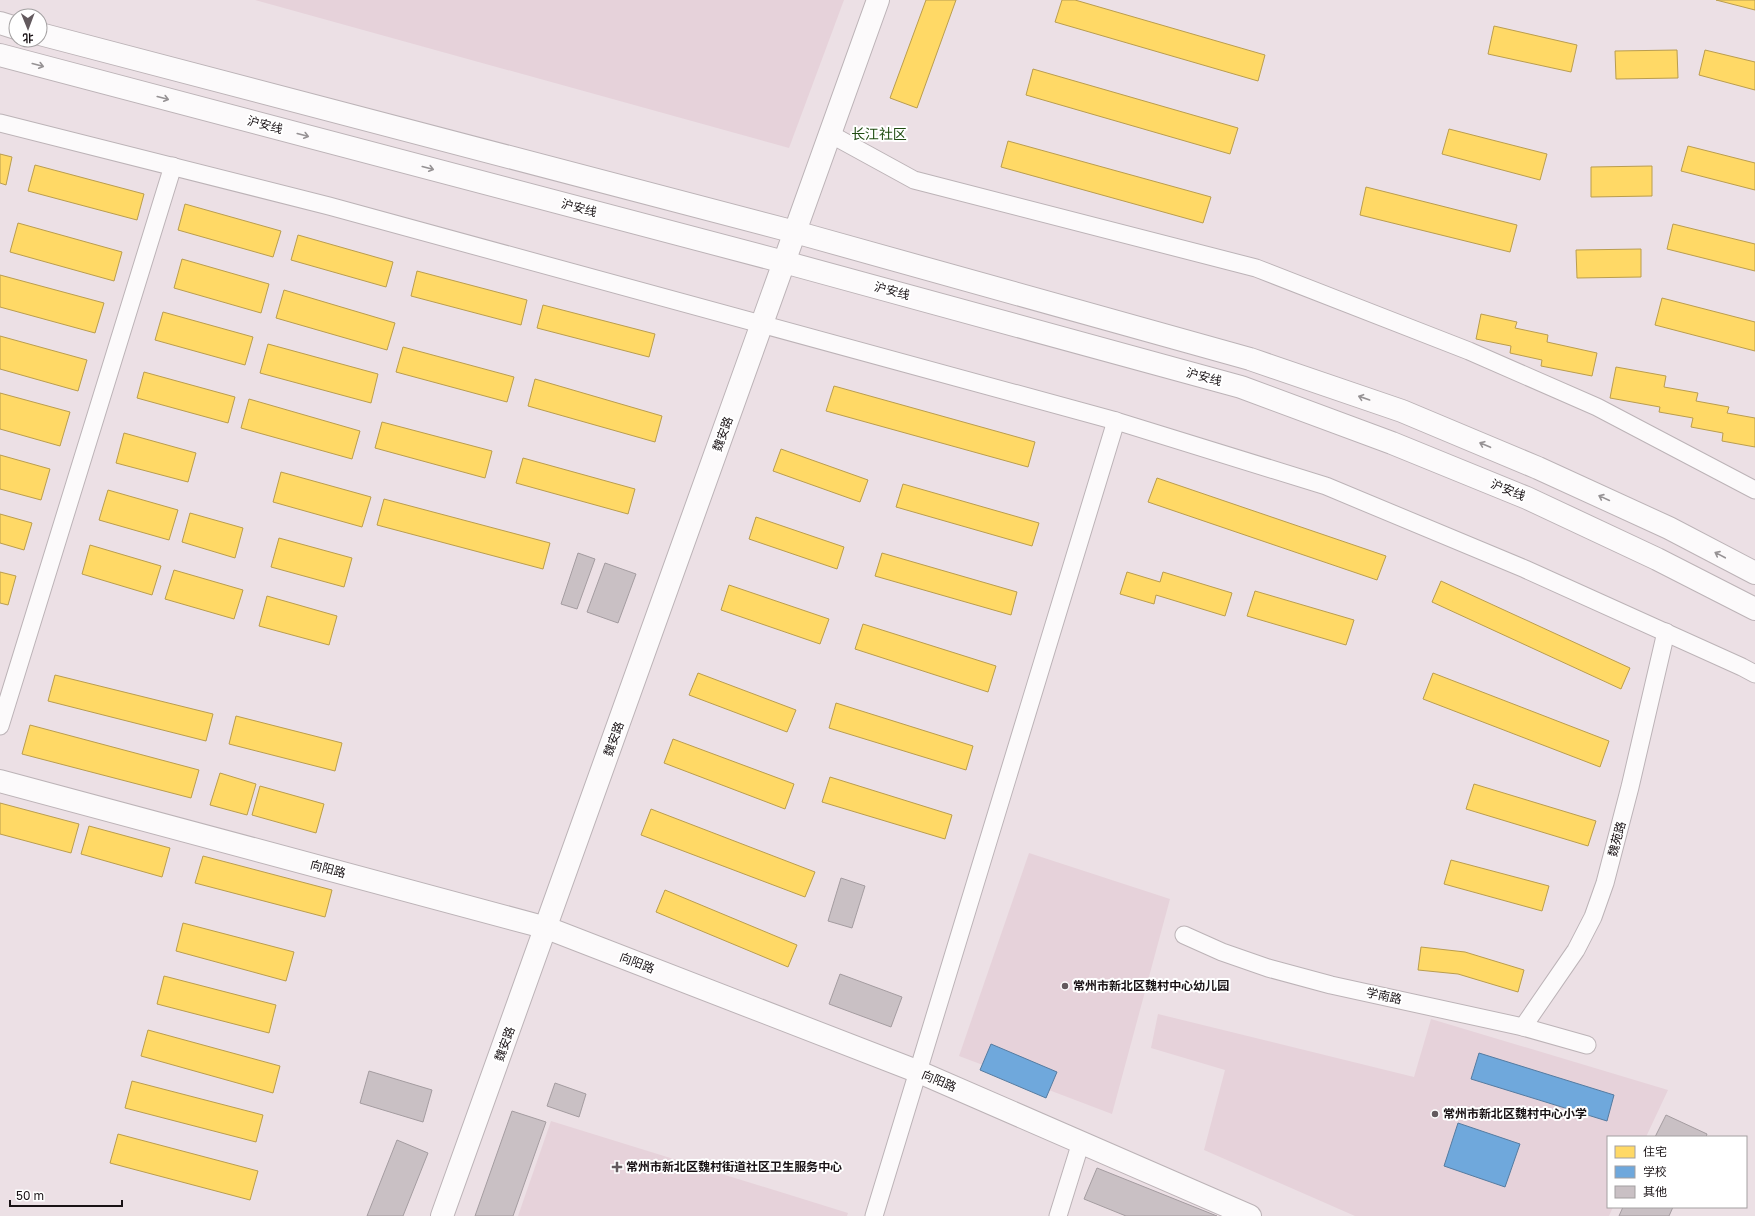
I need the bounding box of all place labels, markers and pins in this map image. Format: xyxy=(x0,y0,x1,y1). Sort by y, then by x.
place label: 常州市新北区魏村中心幼儿园 xyxy=(1073,978,1229,993)
marker: 常州市新北区魏村中心幼儿园 xyxy=(1060,981,1070,991)
place label: 常州市新北区魏村中心小学 xyxy=(1443,1106,1587,1121)
marker: 常州市新北区魏村中心小学 xyxy=(1430,1109,1440,1119)
place label: 常州市新北区魏村街道社区卫生服务中心 xyxy=(626,1159,842,1174)
marker: 常州市新北区魏村街道社区卫生服务中心 xyxy=(611,1161,623,1173)

